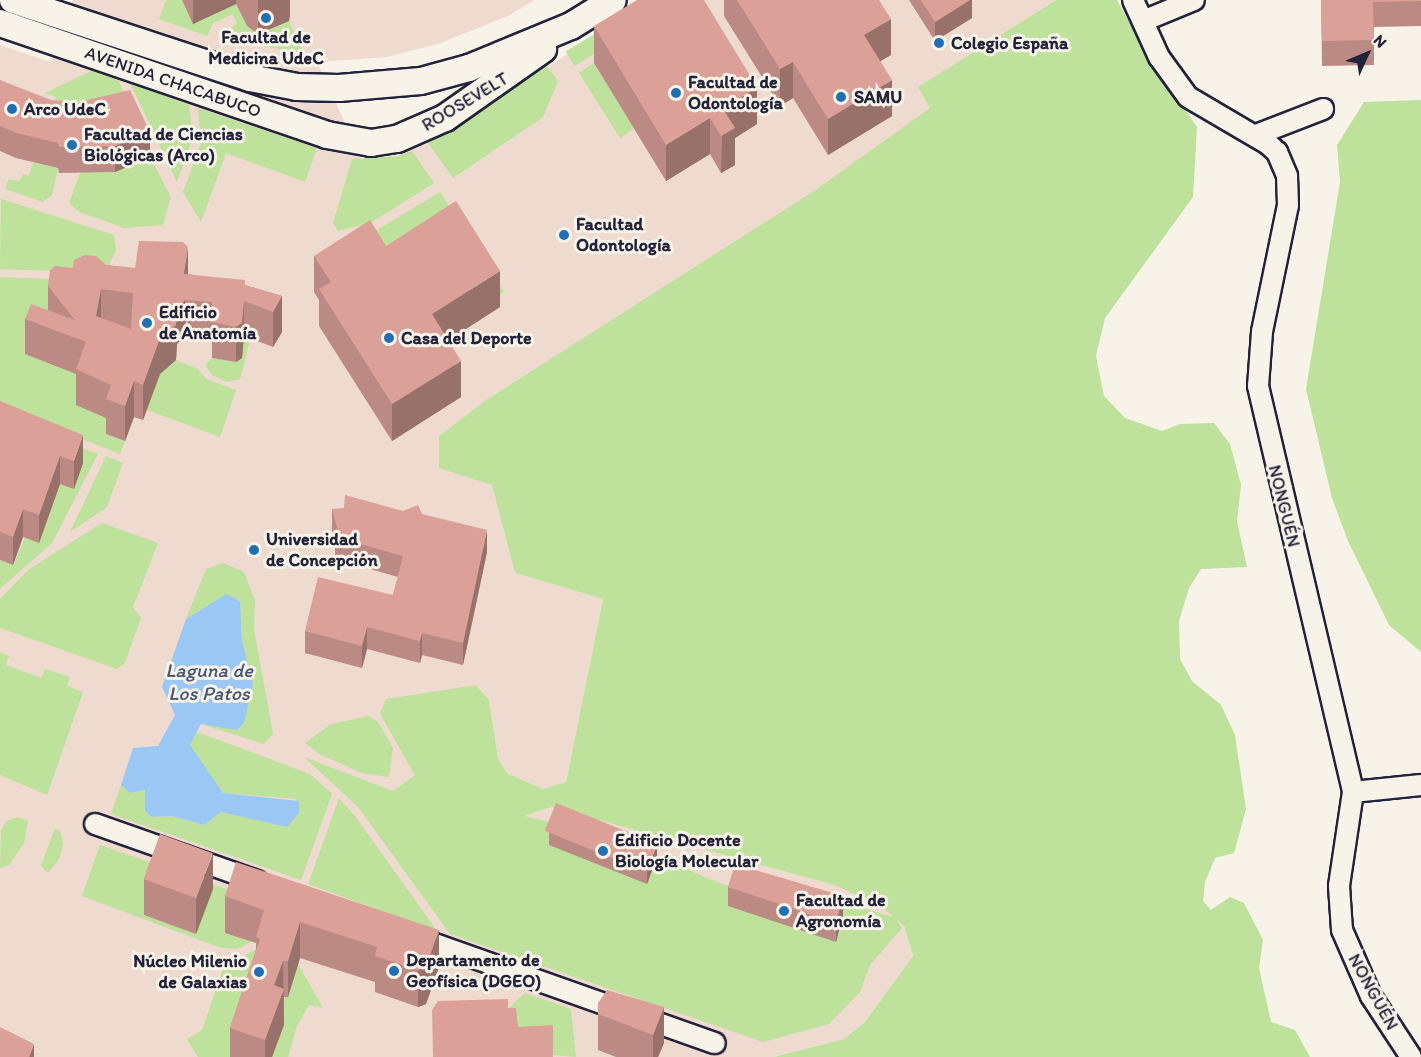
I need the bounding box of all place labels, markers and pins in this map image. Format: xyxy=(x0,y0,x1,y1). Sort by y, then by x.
marker: Facultad de Medicina UdeC xyxy=(259,11,273,25)
place label: Facultad de Medicina UdeC xyxy=(208,27,324,70)
place label: Colegio España xyxy=(951,32,1068,54)
marker: Colegio España xyxy=(932,36,946,50)
place label: Facultad de Odontología xyxy=(688,72,783,115)
marker: Facultad de Odontología xyxy=(669,86,683,100)
place label: SAMU xyxy=(854,86,902,108)
marker: SAMU xyxy=(832,88,850,106)
place label: Arco UdeC xyxy=(24,98,106,120)
marker: Arco UdeC xyxy=(5,102,19,116)
place label: Facultad de Ciencias Biológicas (Arco) xyxy=(84,124,243,166)
marker: Facultad de Ciencias Biológicas (Arco) xyxy=(65,138,79,152)
place label: Facultad Odontología xyxy=(576,214,671,256)
marker: Facultad Odontología xyxy=(557,228,571,242)
place label: Edificio de Anatomía xyxy=(159,302,258,344)
marker: Edificio de Anatomía xyxy=(140,316,154,330)
place label: Casa del Deporte xyxy=(401,327,532,349)
marker: Casa del Deporte xyxy=(382,331,396,345)
place label: Universidad de Concepción xyxy=(266,529,378,572)
marker: Universidad de Concepción xyxy=(247,543,261,557)
place label: Edificio Docente Biología Molecular xyxy=(615,830,759,872)
marker: Edificio Docente Biología Molecular xyxy=(596,844,610,858)
place label: Facultad de Agronomía xyxy=(796,890,886,932)
marker: Facultad de Agronomía xyxy=(777,904,791,918)
place label: Departamento de Geofísica (DGEO) xyxy=(406,950,541,992)
place label: Núcleo Milenio de Galaxias xyxy=(134,951,247,994)
marker: Departamento de Geofísica (DGEO) xyxy=(387,964,401,978)
marker: Núcleo Milenio de Galaxias xyxy=(252,965,266,979)

